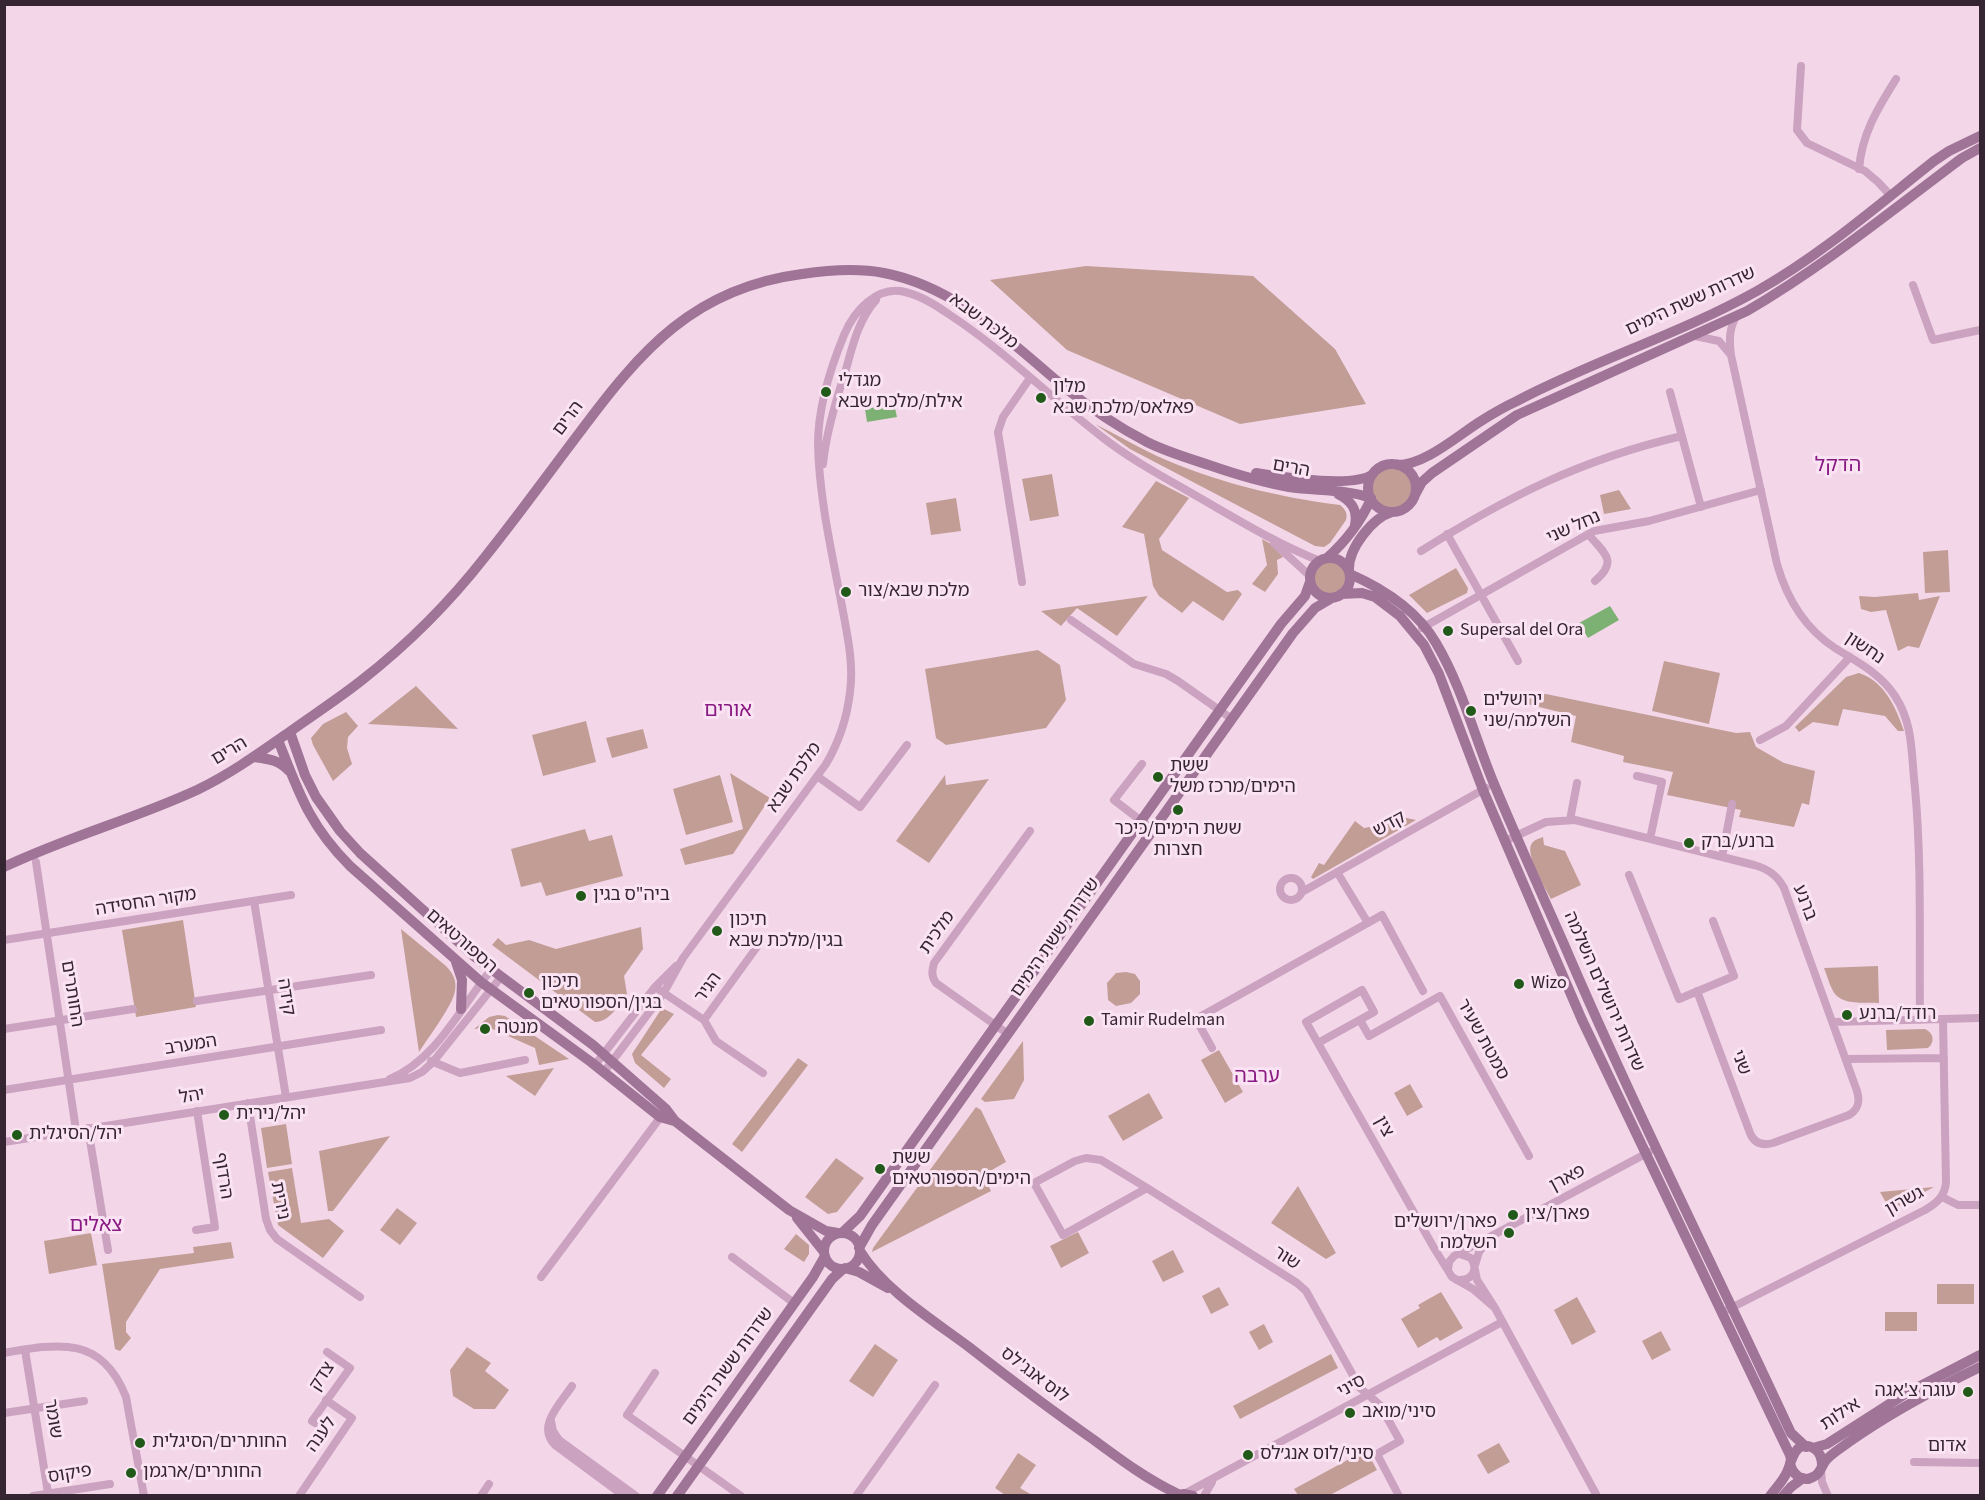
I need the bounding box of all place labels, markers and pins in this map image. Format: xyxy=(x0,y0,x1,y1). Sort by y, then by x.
place label: מגדלי אילת/מלכת שבא xyxy=(838,371,963,413)
place label: מלון פאלאס/מלכת שבא xyxy=(1053,377,1194,420)
marker: מגדלי אילת/מלכת שבא xyxy=(819,385,833,399)
marker: מלון פאלאס/מלכת שבא xyxy=(1034,391,1048,405)
place label: מלכת שבא/צור xyxy=(858,581,969,603)
marker: מלכת שבא/צור xyxy=(839,585,853,599)
place label: Supersal del Ora xyxy=(1460,620,1583,642)
marker: Supersal del Ora xyxy=(1441,624,1455,638)
place label: ירושלים השלמה/שני xyxy=(1483,690,1571,732)
marker: ירושלים השלמה/שני xyxy=(1464,704,1478,718)
place label: ששת הימים/מרכז משל xyxy=(1170,756,1296,798)
marker: ששת הימים/מרכז משל xyxy=(1151,770,1165,784)
marker: ששת הימים/כיכר חצרות xyxy=(1171,803,1185,817)
place label: ששת הימים/כיכר חצרות xyxy=(1114,819,1242,862)
place label: ברנע/ברק xyxy=(1701,832,1775,854)
marker: ברנע/ברק xyxy=(1682,836,1696,850)
place label: ביה"ס בגין xyxy=(593,885,670,907)
marker: ביה"ס בגין xyxy=(574,889,588,903)
place label: תיכון בגין/מלכת שבא xyxy=(729,910,843,952)
marker: תיכון בגין/מלכת שבא xyxy=(710,924,724,938)
place label: תיכון בגין/הספורטאים xyxy=(541,972,662,1014)
place label: Wizo xyxy=(1531,973,1567,995)
marker: Wizo xyxy=(1512,977,1526,991)
marker: תיכון בגין/הספורטאים xyxy=(522,986,536,1000)
place label: רודד/ברנע xyxy=(1859,1004,1936,1026)
marker: רודד/ברנע xyxy=(1840,1008,1854,1022)
place label: Tamir Rudelman xyxy=(1101,1010,1225,1032)
marker: Tamir Rudelman xyxy=(1082,1014,1096,1028)
place label: מנטה xyxy=(497,1018,538,1040)
marker: מנטה xyxy=(478,1022,492,1036)
place label: יהל/נירית xyxy=(236,1104,306,1126)
marker: יהל/נירית xyxy=(217,1108,231,1122)
place label: יהל/הסיגלית xyxy=(29,1124,122,1146)
marker: יהל/הסיגלית xyxy=(10,1128,24,1142)
place label: ששת הימים/הספורטאים xyxy=(892,1148,1031,1190)
marker: ששת הימים/הספורטאים xyxy=(873,1162,887,1176)
place label: פארן/צין xyxy=(1525,1204,1590,1226)
marker: פארן/צין xyxy=(1506,1208,1520,1222)
place label: פארן/ירושלים השלמה xyxy=(1394,1212,1497,1254)
marker: פארן/ירושלים השלמה xyxy=(1502,1226,1516,1240)
place label: עוגה צ'אגה xyxy=(1874,1381,1956,1403)
marker: עוגה צ'אגה xyxy=(1961,1385,1975,1399)
place label: סיני/מואב xyxy=(1362,1402,1436,1424)
marker: סיני/מואב xyxy=(1343,1406,1357,1420)
place label: החותרים/הסיגלית xyxy=(152,1432,287,1454)
marker: החותרים/הסיגלית xyxy=(133,1436,147,1450)
place label: סיני/לוס אנג׳לס xyxy=(1260,1444,1374,1466)
marker: סיני/לוס אנג׳לס xyxy=(1241,1448,1255,1462)
place label: החותרים/ארגמן xyxy=(143,1462,262,1484)
marker: החותרים/ארגמן xyxy=(124,1466,138,1480)

